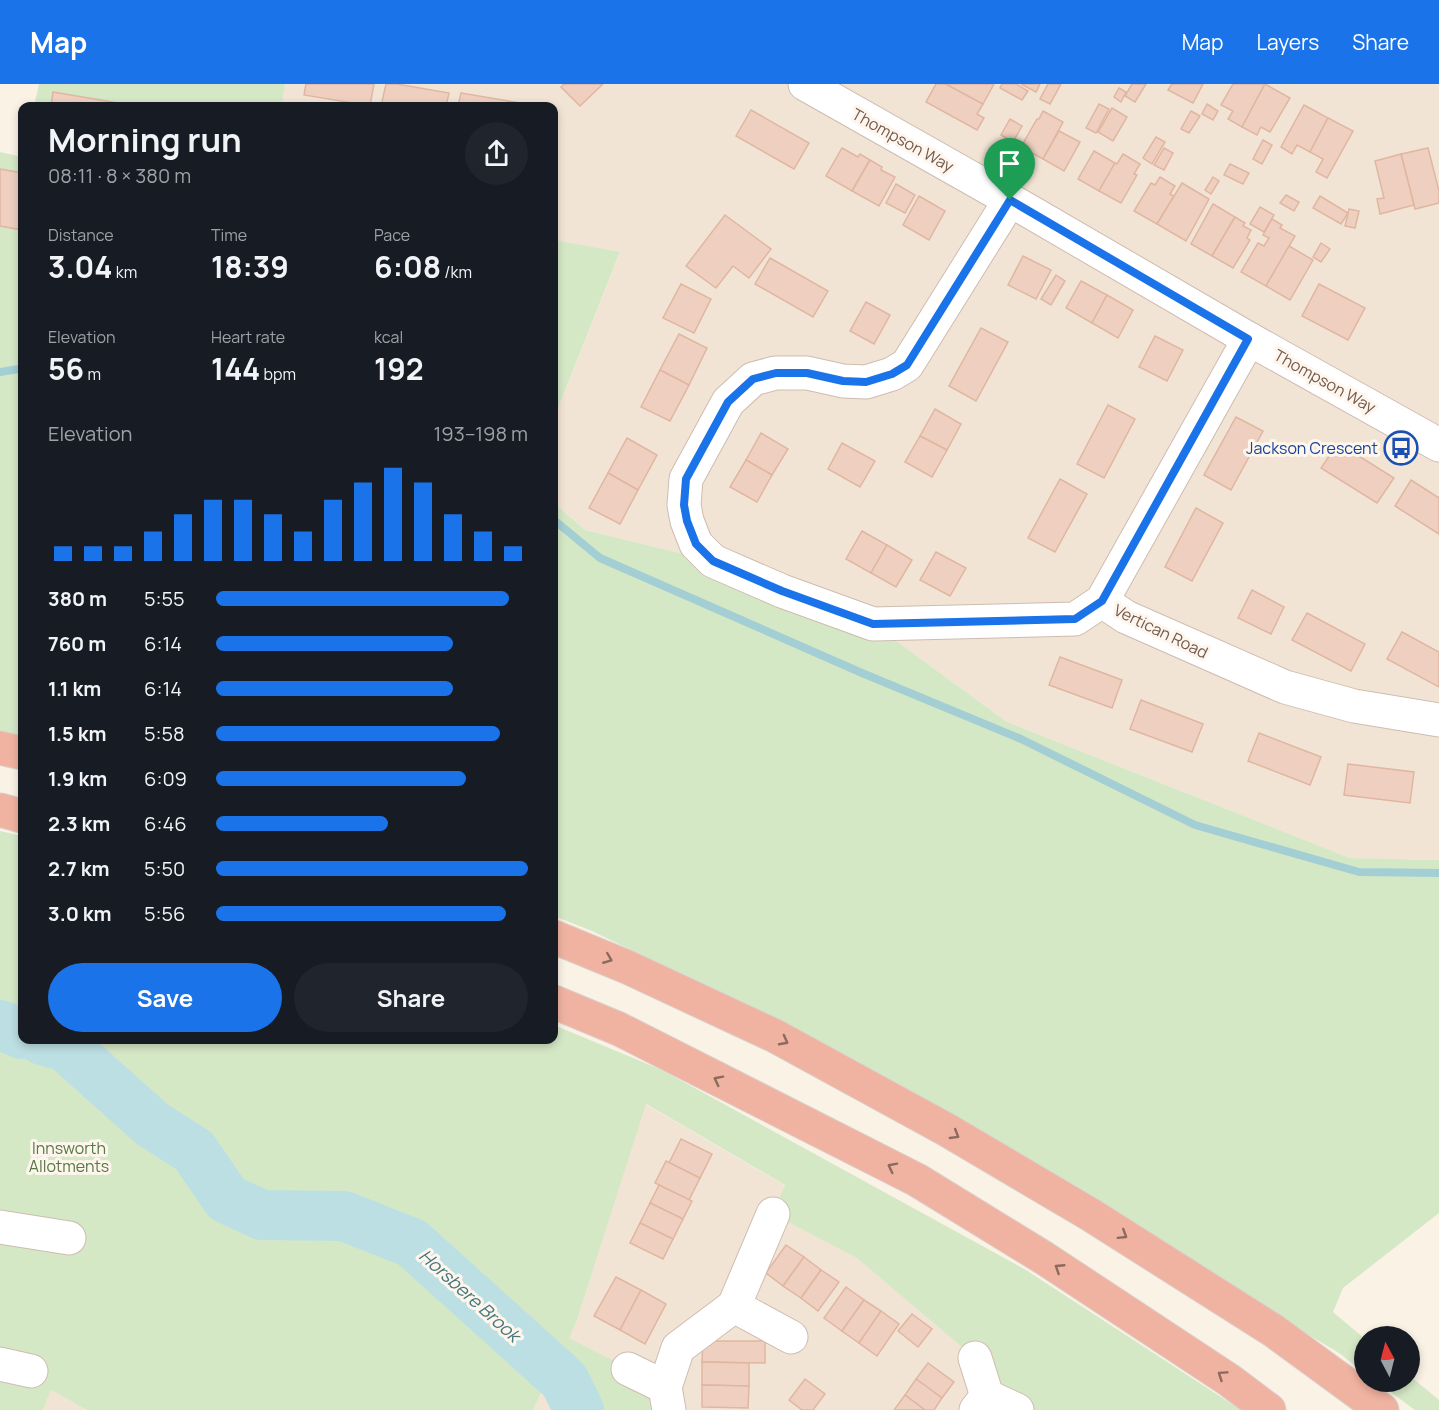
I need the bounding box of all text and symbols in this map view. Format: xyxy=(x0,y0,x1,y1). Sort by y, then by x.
text: Map xyxy=(30,23,87,61)
text: Map xyxy=(1182,28,1223,56)
text: Layers xyxy=(1256,28,1319,56)
text: Share xyxy=(1352,28,1409,56)
street label: Thompson Way xyxy=(848,103,958,177)
text: Morning run xyxy=(48,117,242,162)
button: share xyxy=(465,122,528,185)
pin xyxy=(984,138,1035,200)
icon: arrive xyxy=(993,147,1026,180)
text: 08:11 · 8 × 380 m xyxy=(48,162,191,189)
text: Distance xyxy=(48,224,114,246)
text: Time xyxy=(211,224,247,246)
text: Pace xyxy=(374,224,410,246)
text: 3.04 xyxy=(48,246,113,287)
text: 18:39 xyxy=(211,246,289,287)
text: 6:08 xyxy=(374,246,441,287)
text: km xyxy=(113,261,137,283)
text: /km xyxy=(441,261,472,283)
text: Elevation xyxy=(48,326,116,348)
text: Heart rate xyxy=(211,326,285,348)
text: kcal xyxy=(374,326,403,348)
street label: Thompson Way xyxy=(1270,344,1380,418)
text: 56 xyxy=(48,348,84,389)
text: 144 xyxy=(211,348,260,389)
text: 192 xyxy=(374,348,424,389)
text: m xyxy=(84,363,101,385)
text: bpm xyxy=(260,363,296,385)
text: Elevation xyxy=(48,420,132,447)
text: 193–198 m xyxy=(434,420,528,447)
bus stop icon: Jackson Crescent xyxy=(1383,430,1419,466)
place label: Jackson Crescent xyxy=(1246,437,1378,459)
text: 380 m xyxy=(48,585,107,612)
text: 5:55 xyxy=(144,585,185,612)
street label: Vertican Road xyxy=(1110,599,1212,663)
text: 760 m xyxy=(48,630,106,657)
text: 6:14 xyxy=(144,630,182,657)
text: 1.1 km xyxy=(48,675,101,702)
text: 6:14 xyxy=(144,675,182,702)
text: 1.5 km xyxy=(48,720,107,747)
text: 5:58 xyxy=(144,720,185,747)
text: 1.9 km xyxy=(48,765,107,792)
text: 6:09 xyxy=(144,765,187,792)
text: 2.3 km xyxy=(48,810,110,837)
text: 6:46 xyxy=(144,810,187,837)
text: 2.7 km xyxy=(48,855,109,882)
text: 5:50 xyxy=(144,855,185,882)
text: 3.0 km xyxy=(48,900,112,927)
text: 5:56 xyxy=(144,900,186,927)
one-way arrow xyxy=(601,952,612,964)
button: Save xyxy=(48,963,282,1032)
button: Share xyxy=(294,963,528,1032)
one-way arrow xyxy=(778,1034,788,1045)
one-way arrow xyxy=(714,1076,724,1087)
one-way arrow xyxy=(949,1127,959,1139)
park label: Innsworth Allotments xyxy=(29,1137,109,1177)
one-way arrow xyxy=(888,1163,899,1175)
one-way arrow xyxy=(1117,1227,1127,1239)
water label: Horsbere Brook xyxy=(415,1243,528,1349)
one-way arrow xyxy=(1055,1264,1066,1275)
north arrow xyxy=(1354,1326,1420,1392)
map controls xyxy=(1354,1326,1420,1392)
one-way arrow xyxy=(1218,1371,1229,1382)

